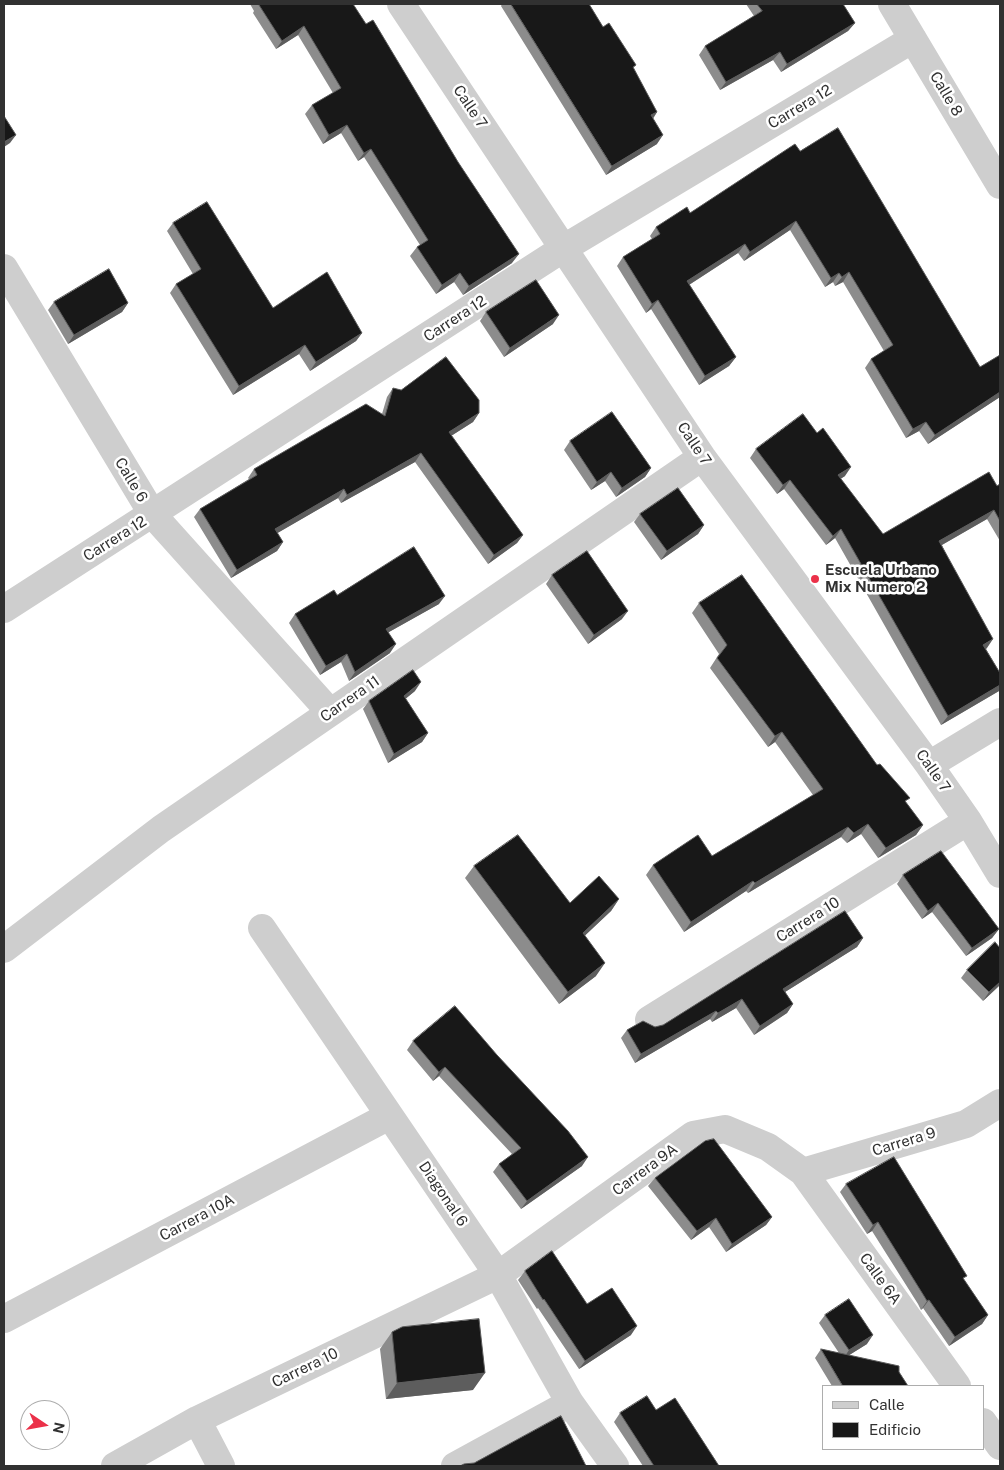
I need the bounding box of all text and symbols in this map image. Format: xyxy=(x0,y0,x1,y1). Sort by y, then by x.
street label: Calle 8 xyxy=(926,68,966,120)
street label: Carrera 12 xyxy=(765,81,835,133)
street label: Calle 7 xyxy=(449,82,491,132)
street label: Carrera 12 xyxy=(420,292,490,346)
street label: Calle 7 xyxy=(673,419,715,469)
street label: Calle 6 xyxy=(111,455,151,505)
street label: Carrera 12 xyxy=(80,513,150,565)
place label: Escuela Urbano Mix Numero 2 xyxy=(825,561,937,596)
marker: Escuela Urbano Mix Numero 2 xyxy=(809,573,821,585)
street label: Carrera 11 xyxy=(317,672,383,726)
street label: Calle 7 xyxy=(912,746,954,796)
street label: Carrera 10 xyxy=(773,893,843,947)
street label: Carrera 9 xyxy=(870,1124,938,1160)
street label: Carrera 9A xyxy=(609,1140,681,1200)
street label: Diagonal 6 xyxy=(415,1158,471,1230)
street label: Carrera 10A xyxy=(157,1191,237,1245)
street label: Calle 6A xyxy=(855,1250,905,1308)
street label: Carrera 10 xyxy=(269,1344,341,1392)
legend xyxy=(822,1385,984,1450)
text: Calle xyxy=(869,1396,905,1413)
north arrow xyxy=(20,1400,70,1450)
text: N xyxy=(50,1421,68,1435)
text: Edificio xyxy=(869,1421,921,1438)

